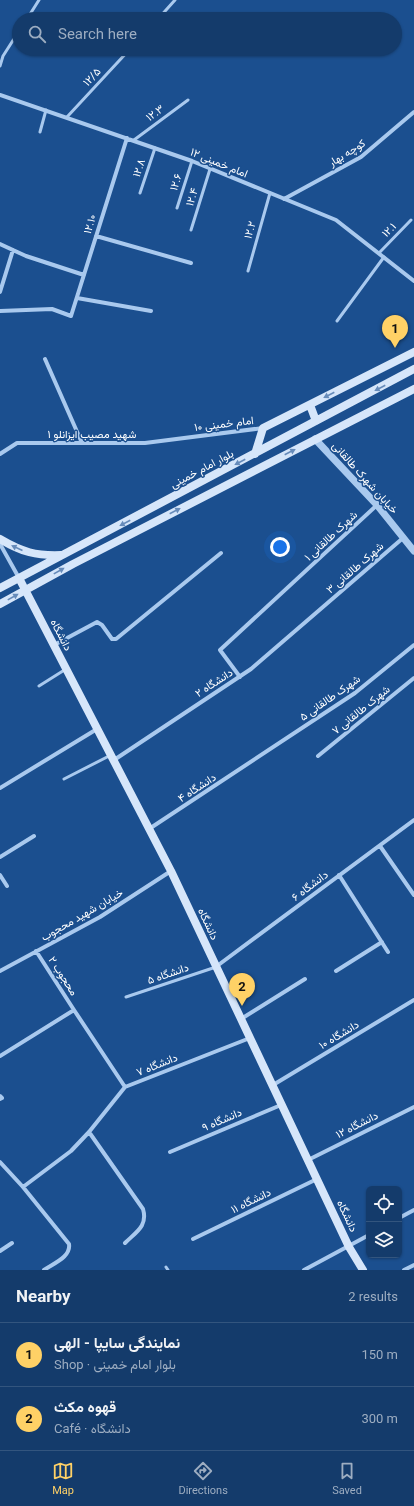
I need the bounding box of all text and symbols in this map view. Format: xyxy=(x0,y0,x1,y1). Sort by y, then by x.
search box xyxy=(12,12,402,56)
icon: search xyxy=(26,23,48,45)
text: Search here xyxy=(58,25,137,43)
street label: ۱۲/۵ xyxy=(80,65,104,89)
street label: ۱۲.۳ xyxy=(143,102,167,124)
street label: کوچه بهار xyxy=(325,137,368,171)
street label: امام خمینی ۱۲ xyxy=(188,146,250,181)
street label: ۱۲.۸ xyxy=(130,157,148,179)
street label: ۱۲.۶ xyxy=(167,172,185,192)
street label: ۱۲.۴ xyxy=(183,186,201,208)
street label: ۱۲.۱۰ xyxy=(81,213,99,235)
street label: ۱۲.۲ xyxy=(241,220,259,240)
street label: ۱۲.۱ xyxy=(379,220,399,240)
pin: 1 xyxy=(382,315,408,348)
one-way arrow xyxy=(374,384,385,391)
one-way arrow xyxy=(324,391,335,398)
street label: امام خمینی ۱۰ xyxy=(194,414,255,435)
street label: شهید مصیب ایزانلو ۱ xyxy=(48,428,137,441)
street label: خیابان شهرک طالقانی xyxy=(329,439,401,517)
street label: بلوار امام خمینی xyxy=(168,447,236,492)
one-way arrow xyxy=(284,449,296,455)
one-way arrow xyxy=(234,458,246,465)
one-way arrow xyxy=(169,508,181,515)
street label: شهرک طالقانی ۱ xyxy=(302,508,360,564)
one-way arrow xyxy=(119,520,131,526)
your location xyxy=(270,537,290,557)
street label: شهرک طالقانی ۳ xyxy=(324,539,387,596)
one-way arrow xyxy=(11,545,23,551)
one-way arrow xyxy=(54,568,65,575)
one-way arrow xyxy=(7,594,18,600)
street label: دانشگاه xyxy=(48,617,74,653)
street label: دانشگاه ۲ xyxy=(193,666,235,700)
street label: شهرک طالقانی ۵ xyxy=(297,672,363,724)
street label: شهرک طالقانی ۷ xyxy=(329,682,393,737)
street label: دانشگاه ۴ xyxy=(175,771,219,805)
street label: دانشگاه ۶ xyxy=(289,868,331,904)
street label: خیابان شهید محجوب xyxy=(39,886,125,944)
street label: دانشگاه xyxy=(195,906,221,942)
street label: محجوب ۲ xyxy=(46,954,80,998)
street label: دانشگاه ۵ xyxy=(146,961,190,987)
pin: 2 xyxy=(229,973,255,1006)
street label: دانشگاه ۱۰ xyxy=(317,1018,361,1052)
street label: دانشگاه ۷ xyxy=(135,1051,179,1079)
street label: دانشگاه ۹ xyxy=(200,1106,244,1134)
street label: دانشگاه ۱۲ xyxy=(334,1109,380,1141)
street label: دانشگاه ۱۱ xyxy=(229,1186,273,1216)
map controls xyxy=(366,1186,402,1258)
button: locate xyxy=(366,1186,402,1222)
street label: دانشگاه xyxy=(334,1198,360,1234)
button: layers xyxy=(366,1222,402,1258)
text: Nearby xyxy=(16,1286,71,1306)
text: 2 results xyxy=(348,1289,398,1304)
text: نمایندگی سایپا - الهی xyxy=(54,1334,180,1352)
text: 1 xyxy=(25,1347,33,1362)
text: 150 m xyxy=(361,1347,398,1362)
text: Shop · بلوار امام خمینی xyxy=(54,1357,176,1372)
text: قهوه مکث xyxy=(54,1398,116,1416)
text: 2 xyxy=(25,1411,33,1426)
text: 300 m xyxy=(361,1411,398,1426)
text: Café · دانشگاه xyxy=(54,1421,131,1436)
tab: Map xyxy=(52,1460,74,1497)
tab: Directions xyxy=(178,1460,228,1497)
tab: Saved xyxy=(332,1460,362,1497)

